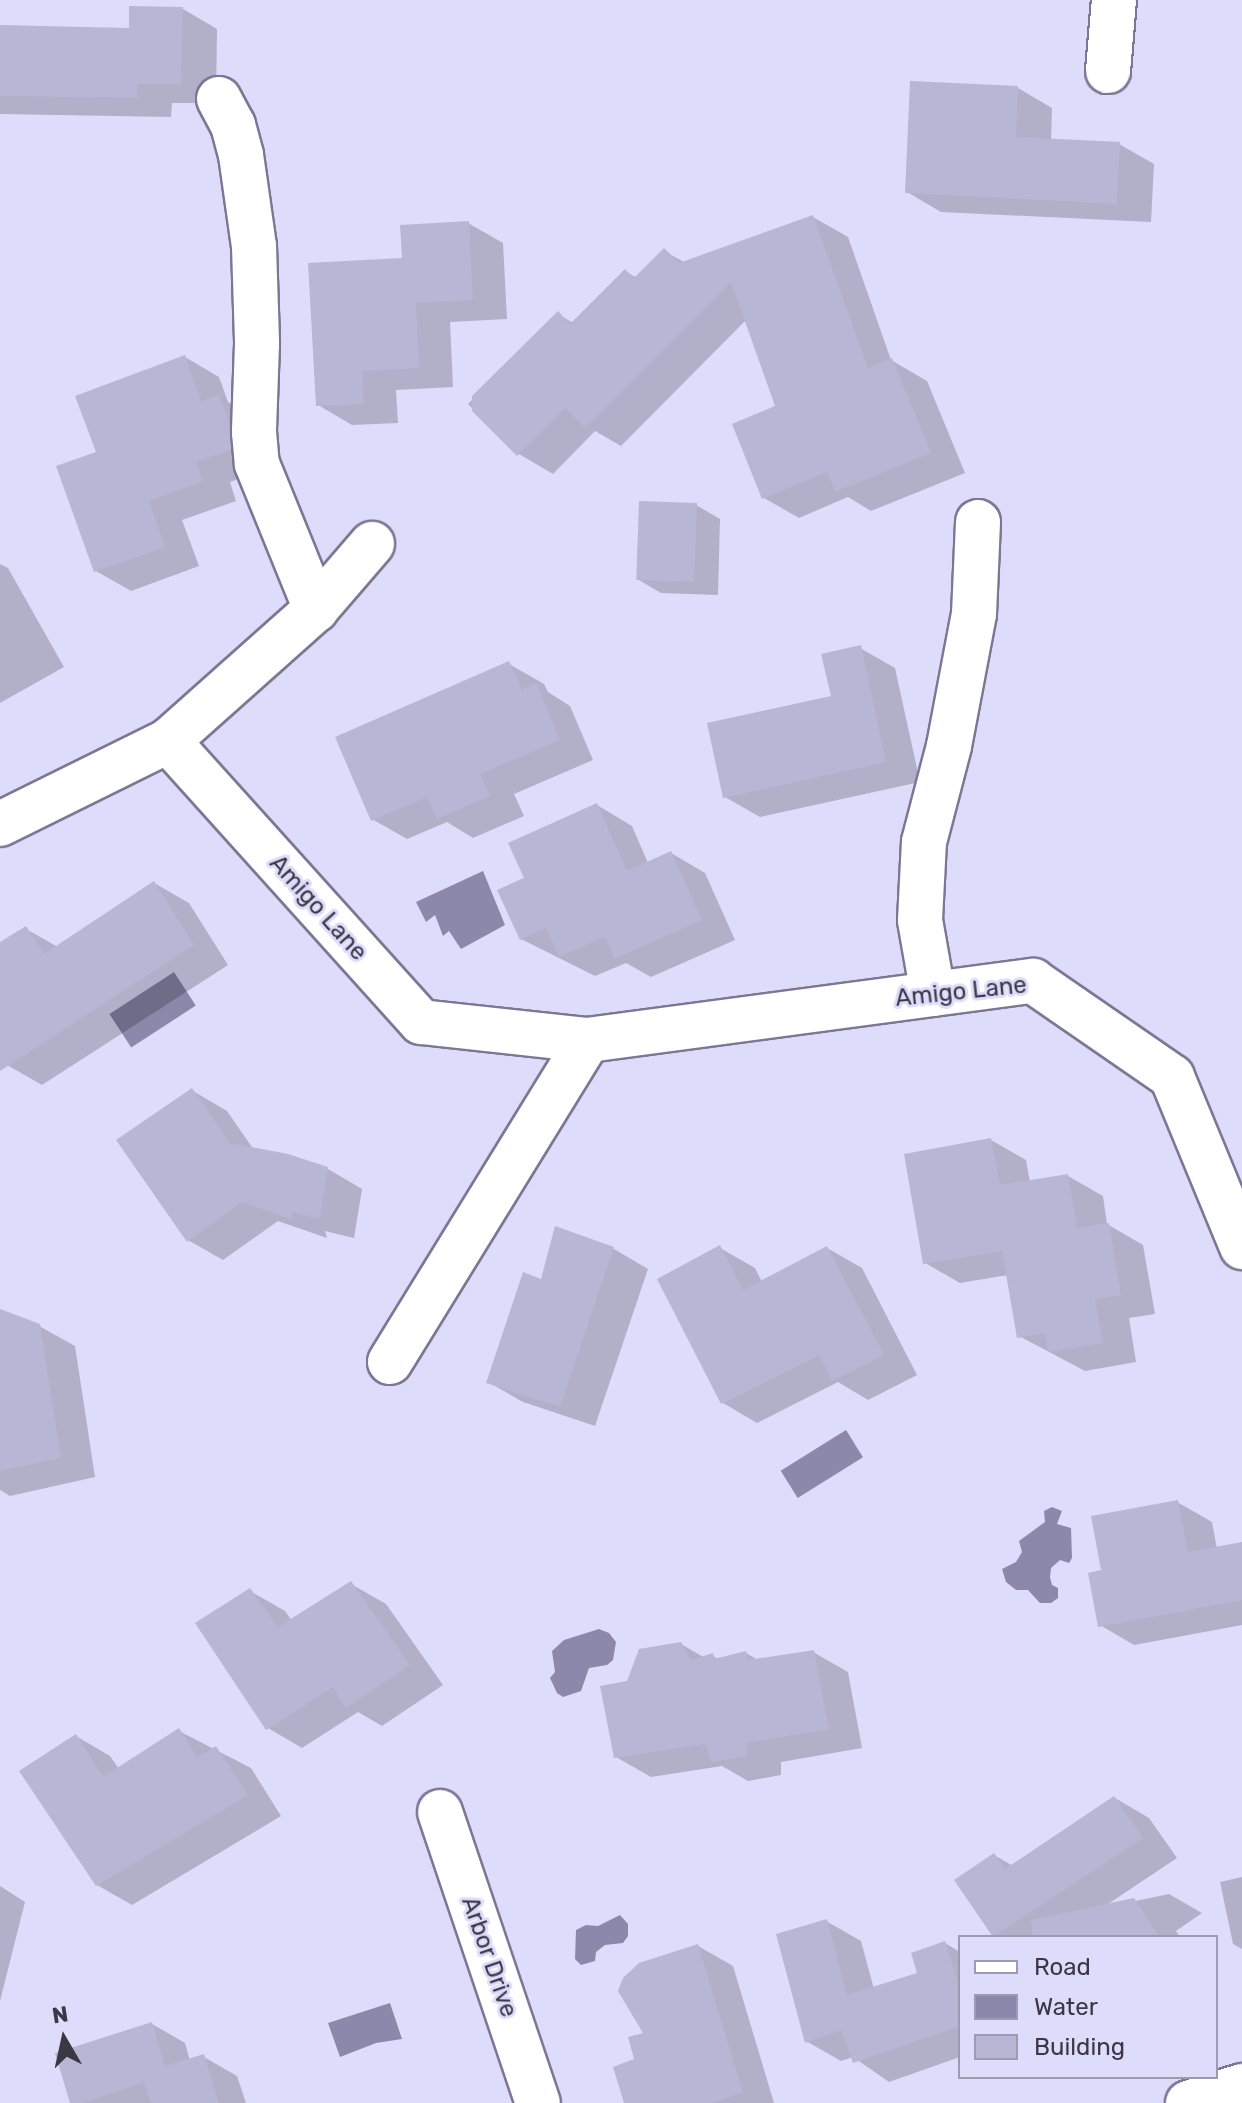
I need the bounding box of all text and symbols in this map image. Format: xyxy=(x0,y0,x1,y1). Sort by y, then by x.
street label: Amigo Lane xyxy=(263,849,373,967)
street label: Amigo Lane xyxy=(894,971,1028,1013)
street label: Arbor Drive xyxy=(455,1893,523,2021)
legend xyxy=(958,1935,1218,2079)
text: Road xyxy=(1034,1953,1091,1981)
text: Water xyxy=(1034,1993,1098,2021)
north arrow xyxy=(24,1999,104,2079)
text: N xyxy=(50,2000,70,2029)
text: Building xyxy=(1034,2033,1125,2061)

